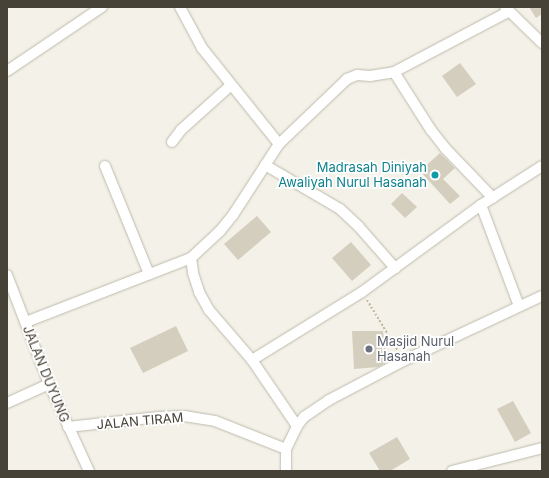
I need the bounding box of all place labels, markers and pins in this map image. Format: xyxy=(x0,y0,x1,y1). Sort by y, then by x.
place label: Madrasah Diniyah Awaliyah Nurul Hasanah xyxy=(278,160,427,191)
marker: Madrasah Diniyah Awaliyah Nurul Hasanah xyxy=(430,170,440,180)
place label: Masjid Nurul Hasanah xyxy=(377,334,454,365)
marker: Masjid Nurul Hasanah xyxy=(364,344,374,354)

